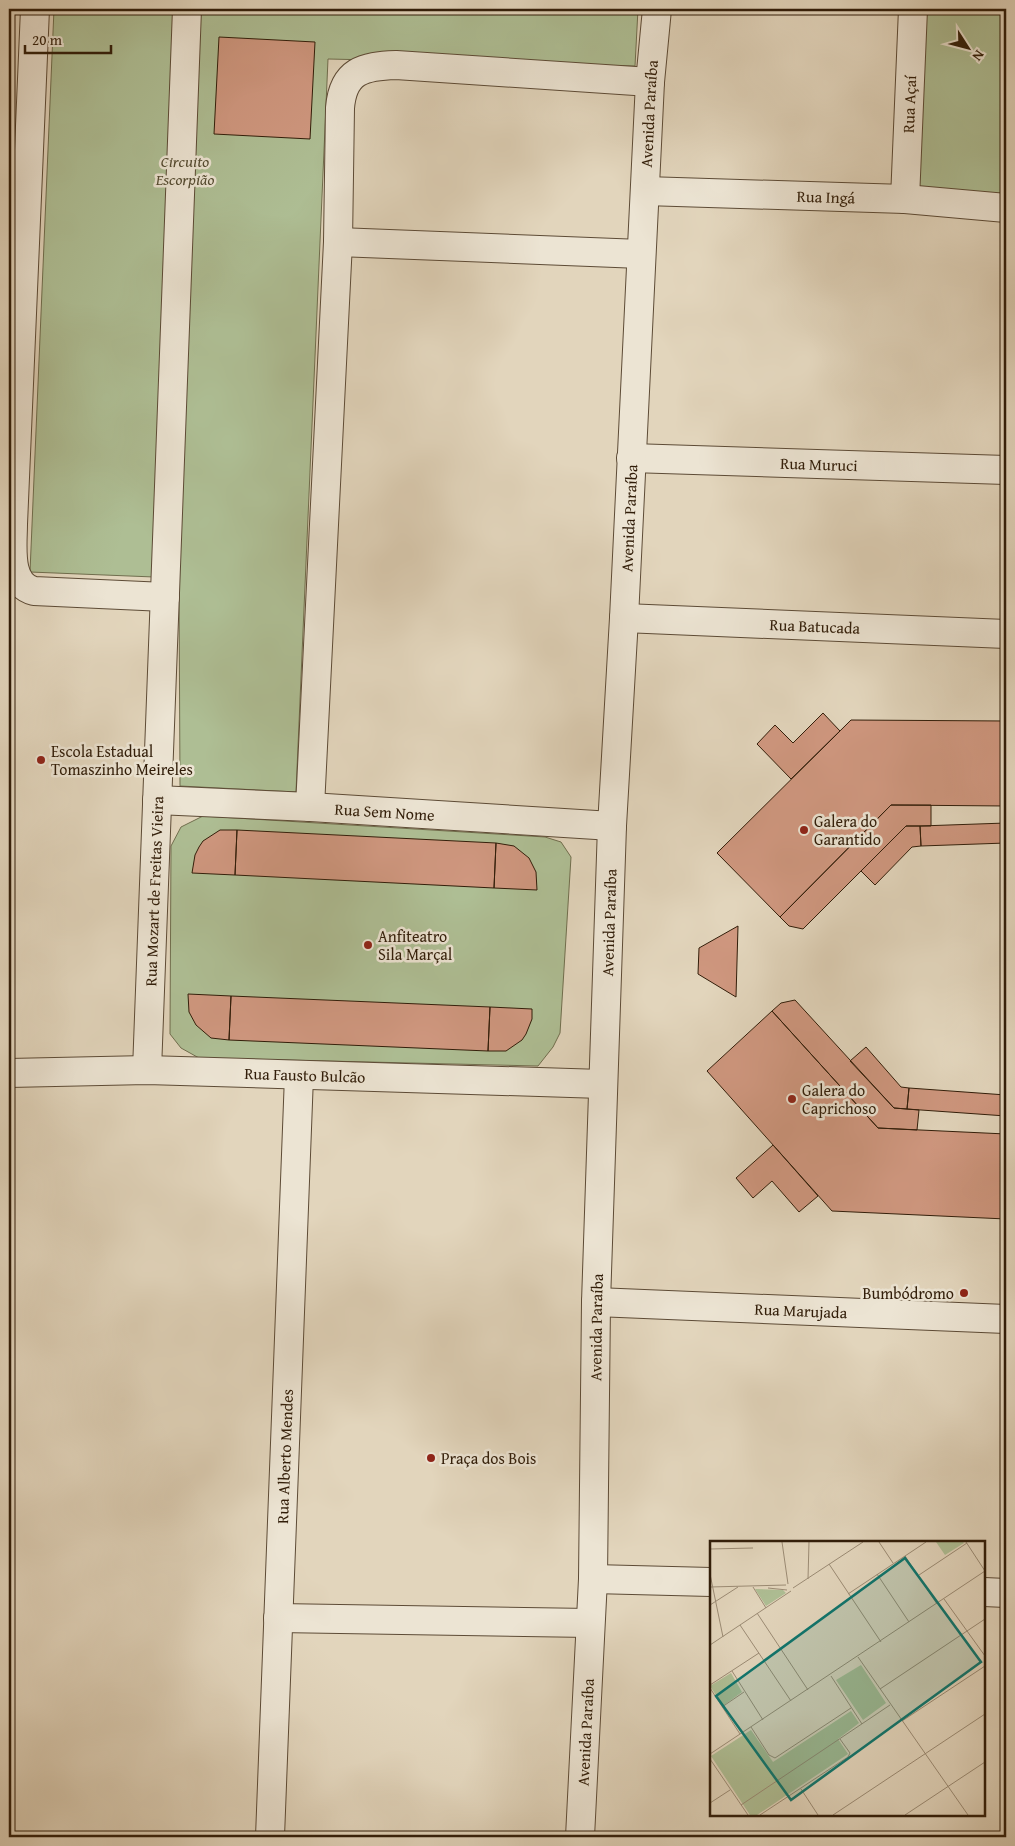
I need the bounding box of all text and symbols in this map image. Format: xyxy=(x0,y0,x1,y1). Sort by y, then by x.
scale bar xyxy=(25,22,111,54)
north arrow xyxy=(942,22,992,72)
text: 20 m xyxy=(32,29,63,50)
text: N xyxy=(967,46,989,66)
street label: Avenida Paraíba xyxy=(634,58,664,168)
street label: Rua Açaí xyxy=(896,74,922,133)
park label: Circuito Escorpião xyxy=(155,149,214,191)
street label: Rua Ingá xyxy=(796,184,856,209)
street label: Rua Muruci xyxy=(780,451,859,477)
street label: Avenida Paraíba xyxy=(614,463,643,572)
street label: Rua Batucada xyxy=(769,612,861,640)
place label: Escola Estadual Tomaszinho Meireles xyxy=(51,739,193,781)
marker: Escola Estadual Tomaszinho Meireles xyxy=(35,754,47,766)
street label: Rua Mozart de Freitas Vieira xyxy=(138,795,169,987)
street label: Rua Sem Nome xyxy=(334,797,435,827)
place label: Galera do Garantido xyxy=(814,809,881,851)
marker: Galera do Garantido xyxy=(798,824,810,836)
street label: Avenida Paraíba xyxy=(595,868,623,977)
place label: Anfiteatro Sila Marçal xyxy=(378,924,453,966)
marker: Anfiteatro Sila Marçal xyxy=(362,939,374,951)
street label: Rua Fausto Bulcão xyxy=(244,1061,366,1089)
place label: Galera do Caprichoso xyxy=(802,1078,877,1120)
marker: Galera do Caprichoso xyxy=(786,1093,798,1105)
street label: Avenida Paraíba xyxy=(583,1273,609,1381)
place label: Bumbódromo xyxy=(862,1281,954,1305)
marker: Bumbódromo xyxy=(958,1287,970,1299)
street label: Rua Marujada xyxy=(754,1297,848,1324)
street label: Rua Alberto Mendes xyxy=(270,1388,299,1524)
place label: Praça dos Bois xyxy=(441,1446,536,1470)
marker: Praça dos Bois xyxy=(425,1452,437,1464)
inset map xyxy=(710,1541,985,1816)
street label: Avenida Paraíba xyxy=(571,1677,600,1787)

